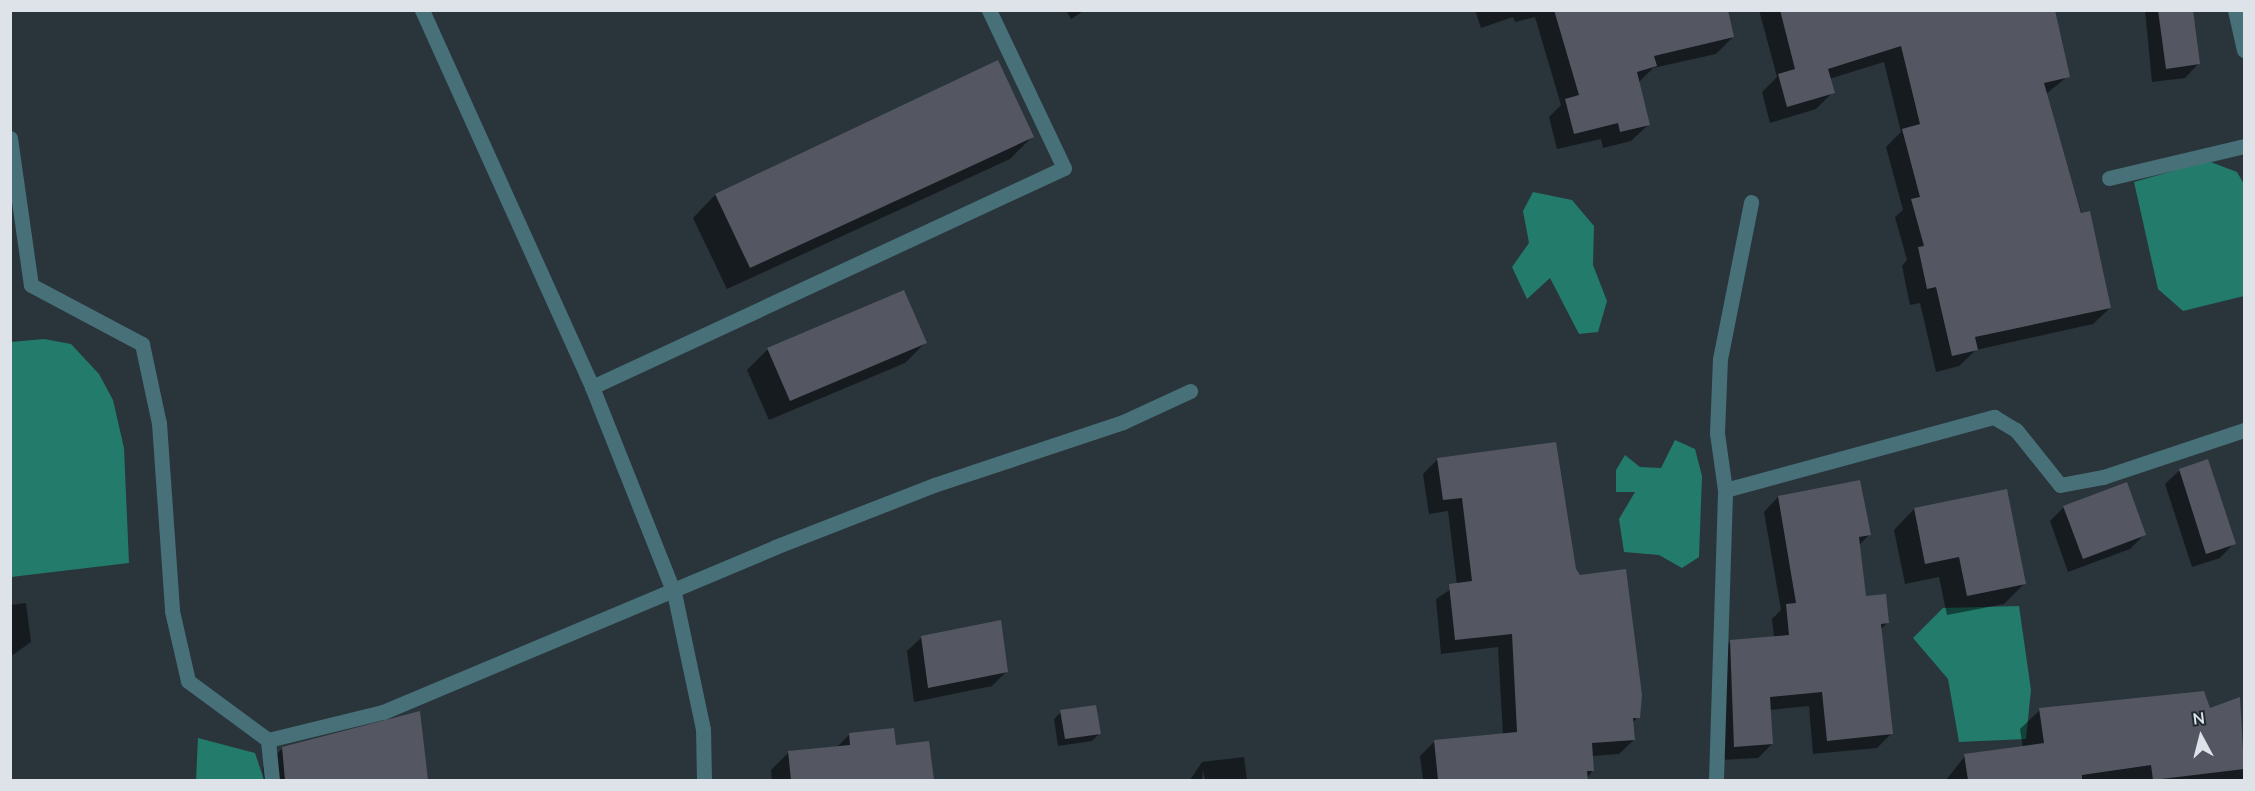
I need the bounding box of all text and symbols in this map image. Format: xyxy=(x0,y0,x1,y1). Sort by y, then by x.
north arrow xyxy=(2171,707,2231,767)
text: N xyxy=(2192,707,2206,731)

